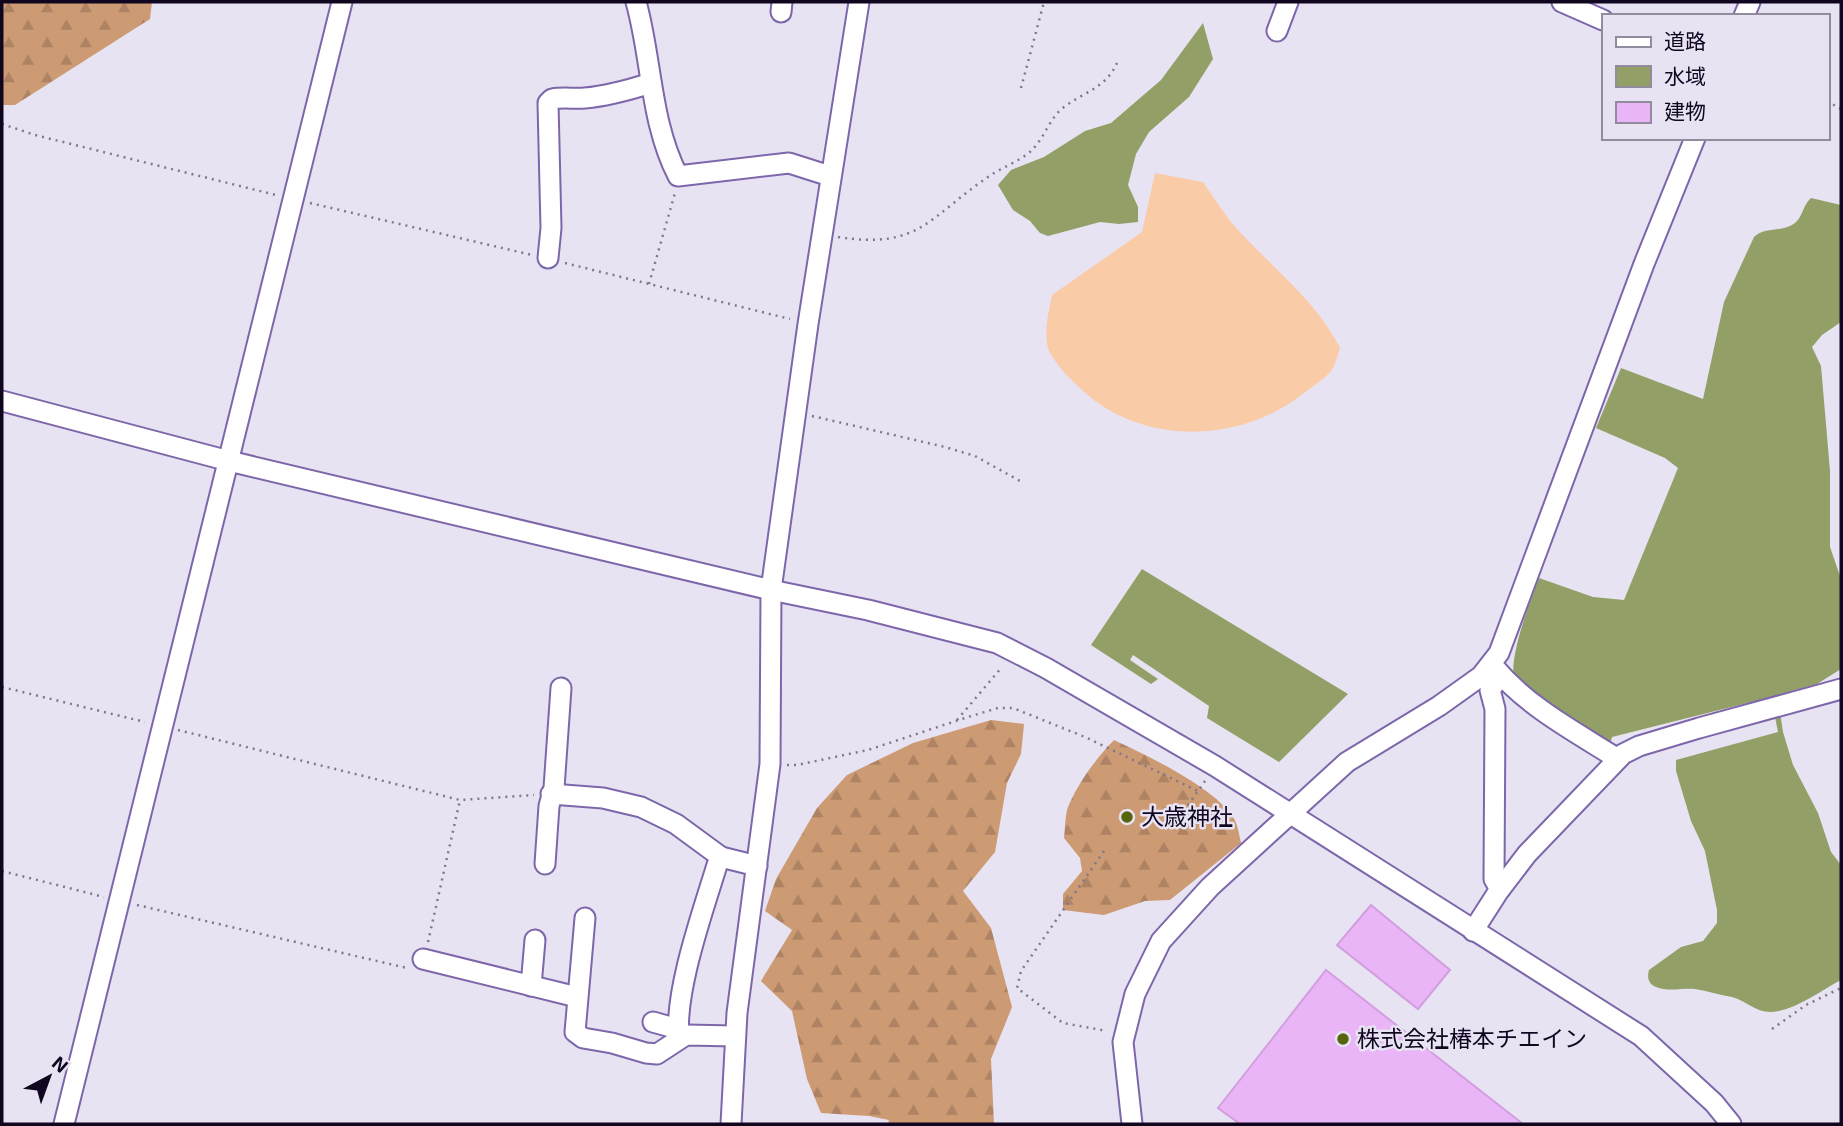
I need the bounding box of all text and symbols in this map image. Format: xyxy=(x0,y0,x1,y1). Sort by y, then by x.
legend xyxy=(1602,14,1829,140)
text: 道路 xyxy=(1664,28,1706,53)
text: 水域 xyxy=(1664,63,1706,88)
text: 建物 xyxy=(1664,98,1706,123)
place label: 大歳神社 xyxy=(1141,802,1233,830)
marker: 大歳神社 xyxy=(1119,809,1135,825)
place label: 株式会社椿本チエイン xyxy=(1357,1024,1587,1052)
marker: 株式会社椿本チエイン xyxy=(1335,1031,1351,1047)
north arrow xyxy=(14,1042,84,1112)
text: N xyxy=(48,1051,73,1077)

